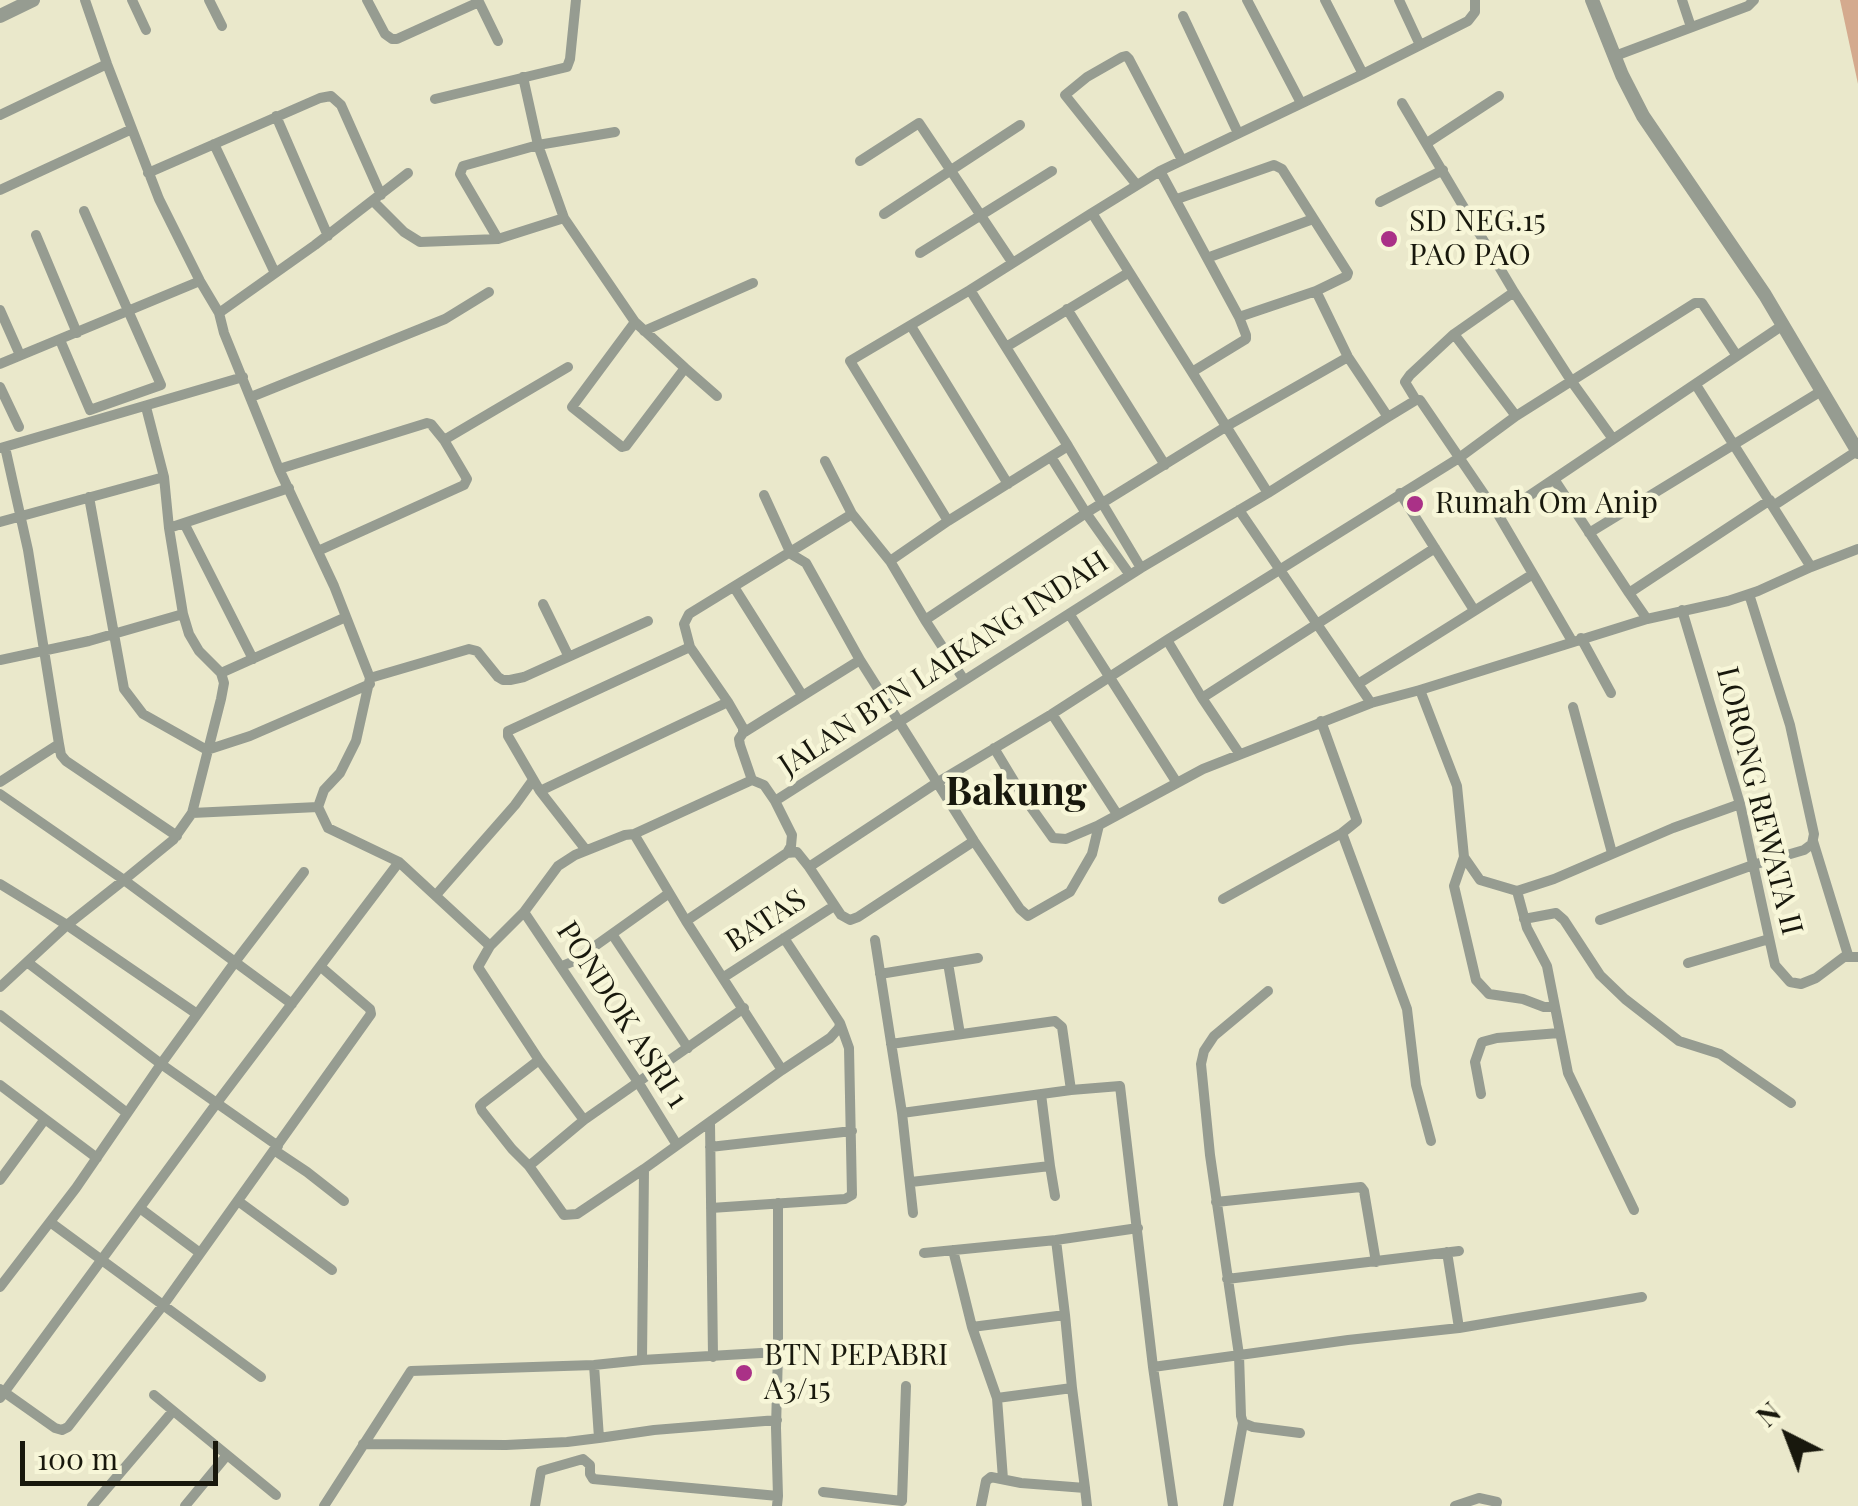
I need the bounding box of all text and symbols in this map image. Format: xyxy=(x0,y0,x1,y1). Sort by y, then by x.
place label: SD NEG.15 PAO PAO xyxy=(1409,204,1546,274)
marker: SD NEG.15 PAO PAO xyxy=(1378,228,1400,250)
place label: Rumah Om Anip xyxy=(1435,486,1658,522)
marker: Rumah Om Anip xyxy=(1404,493,1426,515)
street label: JALAN BTN LAIKANG INDAH xyxy=(773,544,1115,784)
street label: LORONG REWATA II xyxy=(1708,663,1810,939)
district label: Bakung xyxy=(945,769,1087,817)
street label: BATAS xyxy=(719,882,813,960)
street label: PONDOK ASRI 1 xyxy=(548,915,696,1115)
place label: BTN PEPABRI A3/15 xyxy=(764,1338,948,1408)
marker: BTN PEPABRI A3/15 xyxy=(733,1362,755,1384)
north arrow xyxy=(1738,1386,1838,1486)
text: N xyxy=(1748,1393,1787,1434)
scale bar xyxy=(25,1421,222,1483)
text: 100 m xyxy=(37,1438,118,1478)

